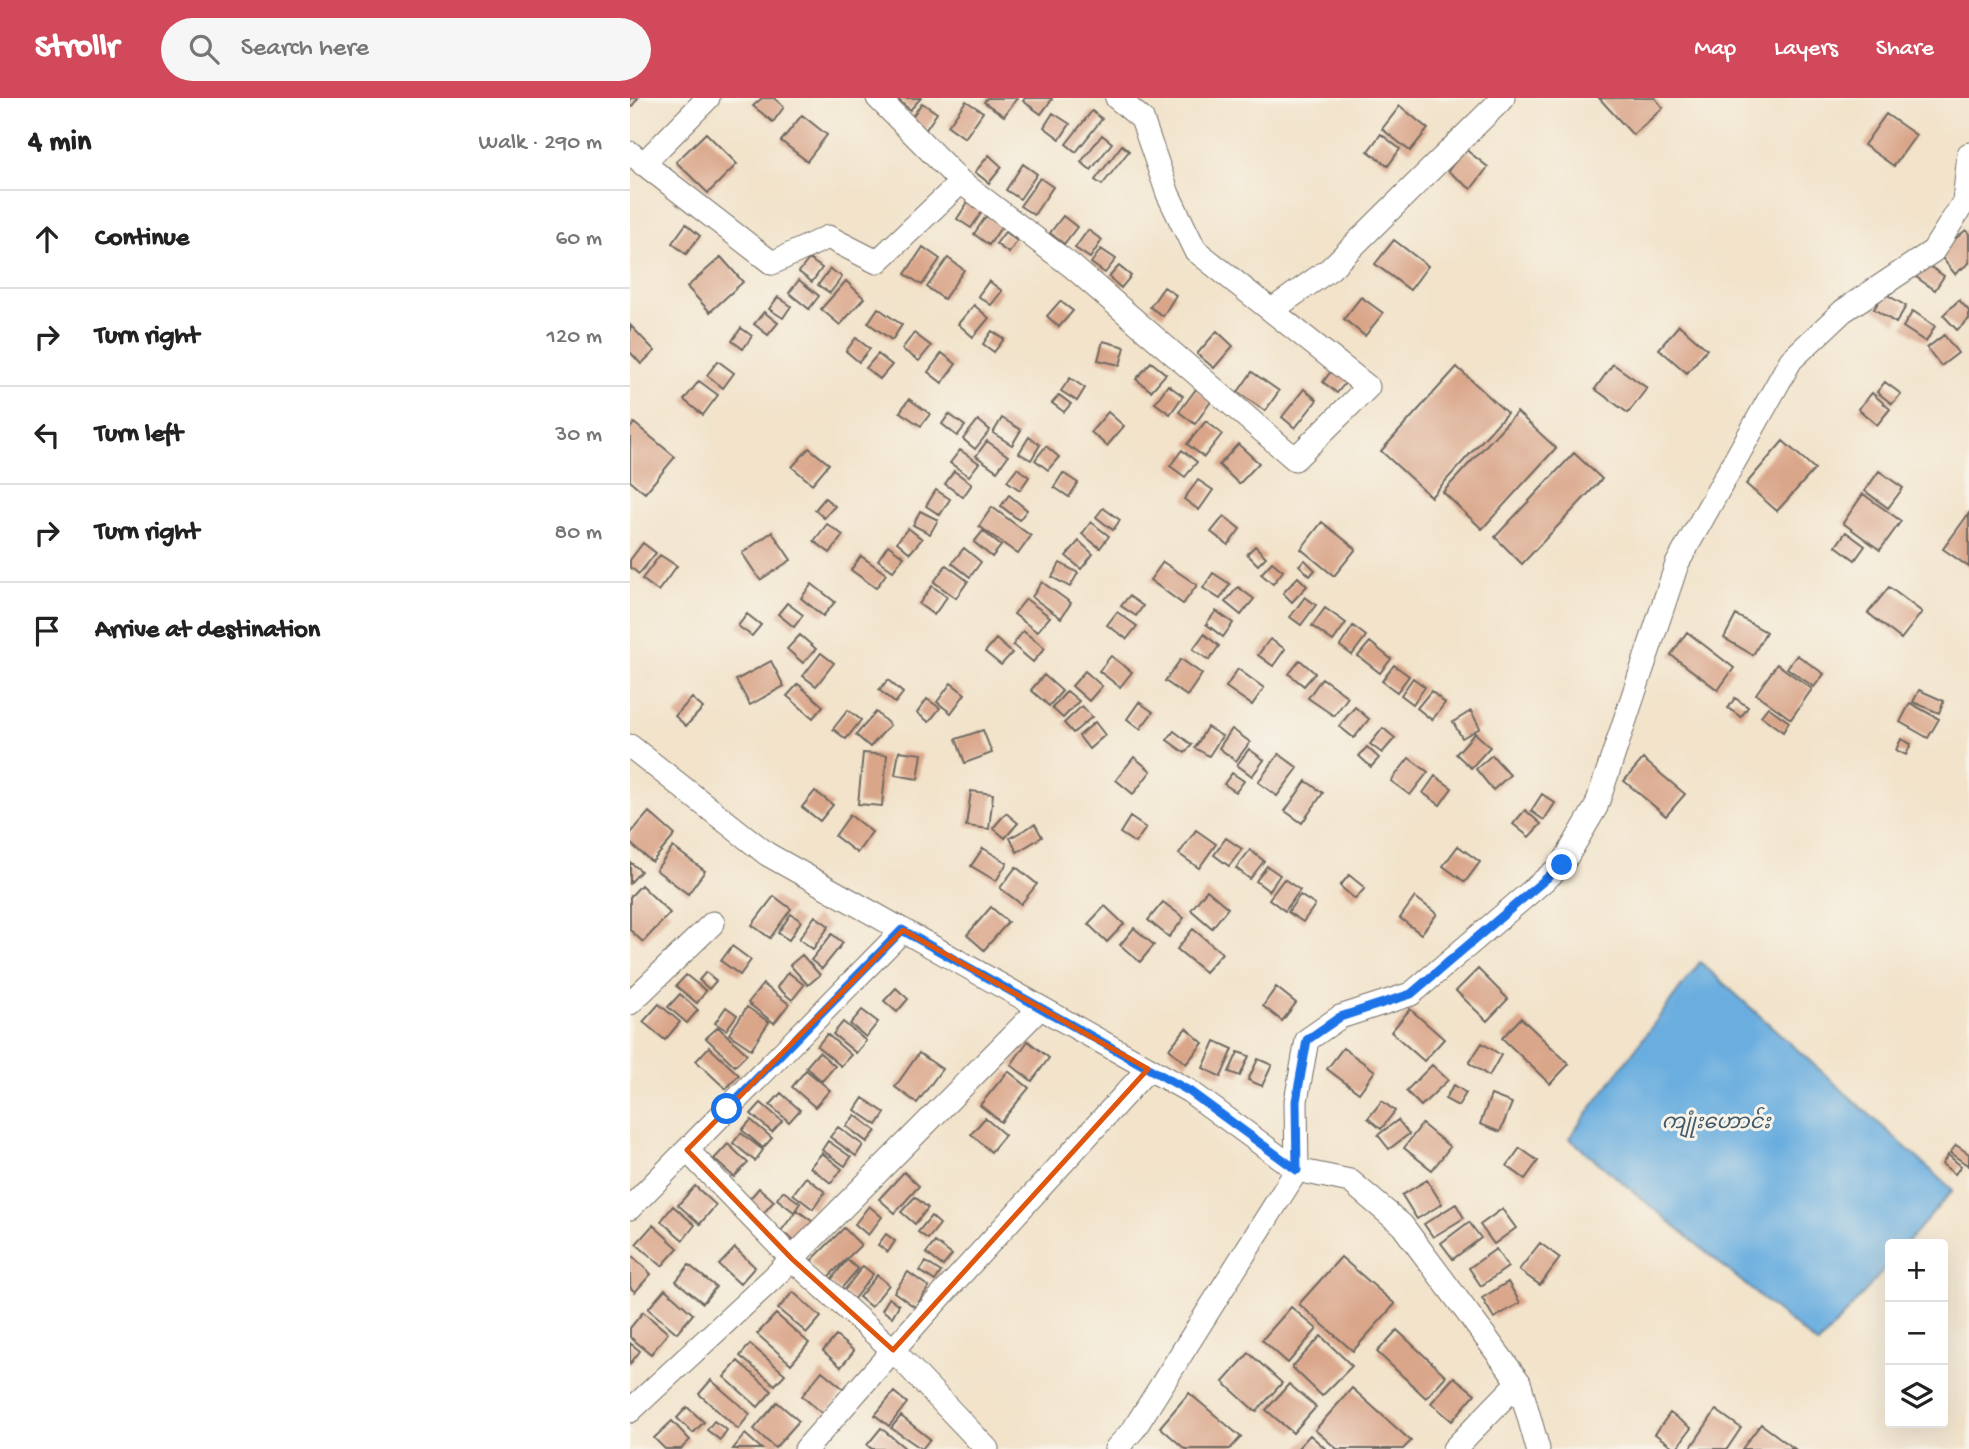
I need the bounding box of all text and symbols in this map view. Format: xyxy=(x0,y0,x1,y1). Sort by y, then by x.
search box xyxy=(161,18,651,81)
text: Strollr xyxy=(35,30,119,68)
icon: search xyxy=(185,30,223,68)
text: Search here xyxy=(241,34,369,65)
text: Map xyxy=(1694,35,1736,64)
text: Layers xyxy=(1774,35,1838,64)
text: Share xyxy=(1876,35,1934,64)
text: 4 min xyxy=(28,126,91,161)
text: Walk · 290 m xyxy=(479,130,602,157)
icon: ahead xyxy=(28,220,66,258)
text: Continue xyxy=(95,224,189,255)
text: 60 m xyxy=(556,226,602,253)
icon: right xyxy=(28,318,66,356)
text: Turn right xyxy=(95,322,199,353)
text: 120 m xyxy=(547,324,602,351)
icon: left xyxy=(28,416,66,454)
text: Turn left xyxy=(95,420,183,451)
text: 30 m xyxy=(555,422,602,449)
icon: right xyxy=(28,514,66,552)
text: Turn right xyxy=(95,518,199,549)
text: 80 m xyxy=(555,520,602,547)
icon: arrive xyxy=(28,612,66,650)
text: Arrive at destination xyxy=(95,616,320,647)
route end xyxy=(1546,849,1577,880)
route start xyxy=(711,1093,742,1124)
water label: ကျုံးဟောင်း xyxy=(1662,1106,1772,1138)
map controls xyxy=(1885,1239,1948,1428)
button: + xyxy=(1885,1239,1948,1302)
button: − xyxy=(1885,1302,1948,1365)
button: layers xyxy=(1885,1365,1948,1428)

